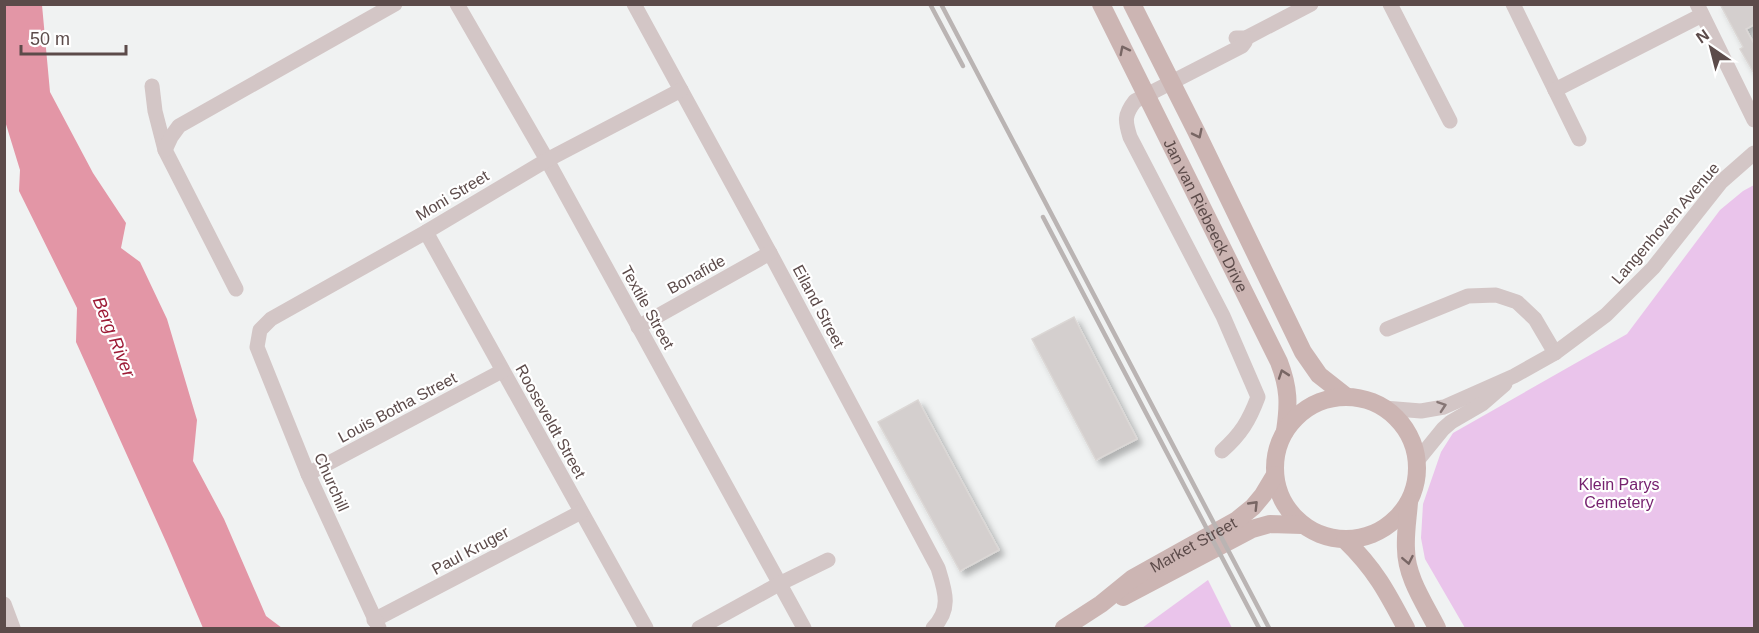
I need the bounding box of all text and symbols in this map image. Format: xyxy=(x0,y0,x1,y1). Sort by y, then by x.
scale bar xyxy=(21,18,126,56)
north arrow xyxy=(1681,18,1741,78)
text: N xyxy=(1693,26,1712,46)
text: 50 m xyxy=(30,29,70,49)
one-way arrow xyxy=(1120,46,1131,57)
one-way arrow xyxy=(1191,128,1202,139)
street label: Jan van Riebeeck Drive xyxy=(1160,136,1251,295)
street label: Langenhoven Avenue xyxy=(1608,159,1723,287)
street label: Moni Street xyxy=(413,167,492,224)
street label: Bonafide xyxy=(664,252,728,297)
street label: Eiland Street xyxy=(790,262,848,351)
street label: Textile Street xyxy=(618,263,678,352)
water label: Berg River xyxy=(89,294,140,381)
street label: Rooseveldt Street xyxy=(512,362,589,481)
street label: Louis Botha Street xyxy=(335,369,460,446)
one-way arrow xyxy=(1277,369,1290,380)
one-way arrow xyxy=(1436,401,1447,414)
street label: Churchill xyxy=(311,450,352,514)
park label: Klein Parys Cemetery xyxy=(1579,476,1659,511)
one-way arrow xyxy=(1247,501,1258,511)
street label: Market Street xyxy=(1147,514,1240,576)
street label: Paul Kruger xyxy=(429,523,512,578)
one-way arrow xyxy=(1401,555,1414,565)

